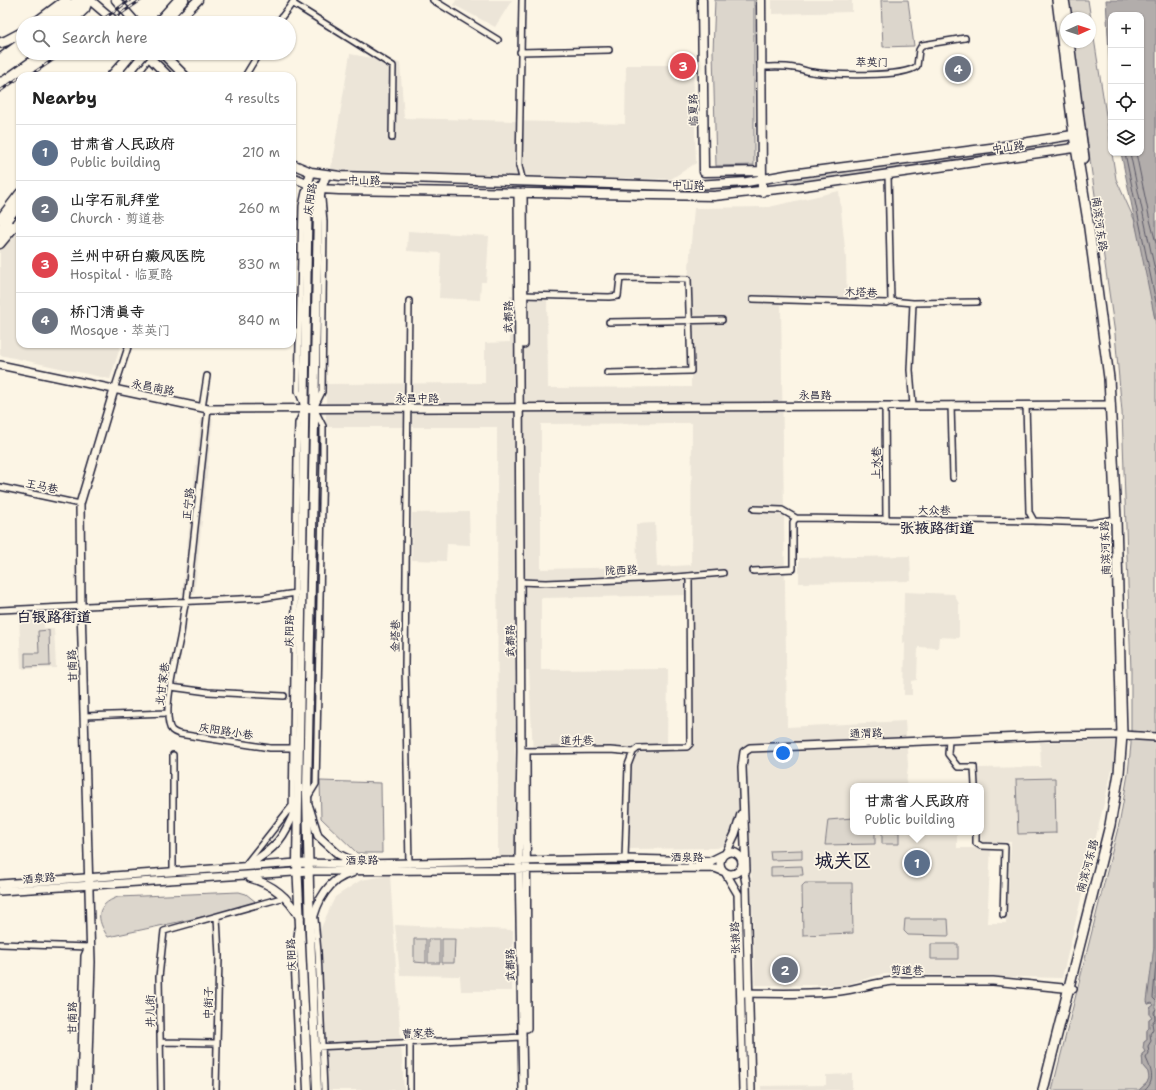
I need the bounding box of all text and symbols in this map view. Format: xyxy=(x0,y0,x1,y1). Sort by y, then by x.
north arrow xyxy=(1060,12,1096,48)
map controls xyxy=(1108,12,1144,156)
button: + xyxy=(1108,12,1144,48)
search box xyxy=(16,16,296,60)
icon: search xyxy=(30,27,52,49)
text: Search here xyxy=(62,28,148,48)
button: − xyxy=(1108,48,1144,84)
pin: 3 xyxy=(670,51,696,81)
pin: 4 xyxy=(945,54,971,84)
street label: 萃英门 xyxy=(856,55,889,70)
button: locate xyxy=(1108,84,1144,120)
text: Nearby xyxy=(32,87,97,109)
text: 4 results xyxy=(224,90,280,107)
street label: 临夏路 xyxy=(686,93,701,127)
button: layers xyxy=(1108,120,1144,156)
text: 甘肃省人民政府 xyxy=(70,134,175,154)
street label: 中山路 xyxy=(991,138,1025,157)
text: 1 xyxy=(42,144,48,161)
text: 210 m xyxy=(242,144,280,161)
text: Public building xyxy=(70,154,161,171)
street label: 中山路 xyxy=(347,173,381,188)
street label: 中山路 xyxy=(672,178,705,193)
street label: 庆阳路 xyxy=(301,182,320,217)
text: 山字石礼拜堂 xyxy=(70,190,160,210)
street label: 南滨河东路 xyxy=(1088,196,1111,252)
text: 2 xyxy=(40,200,50,217)
text: 260 m xyxy=(238,200,280,217)
text: Church · 剪道巷 xyxy=(70,210,165,227)
text: 兰州中研白癜风医院 xyxy=(70,246,205,266)
text: 3 xyxy=(40,256,50,273)
text: 830 m xyxy=(238,256,280,273)
text: Hospital · 临夏路 xyxy=(70,266,173,283)
street label: 木塔巷 xyxy=(844,284,878,301)
street label: 武都路 xyxy=(501,301,516,334)
text: 桥门清真寺 xyxy=(70,302,145,322)
text: 4 xyxy=(40,312,50,329)
text: 840 m xyxy=(238,312,280,329)
text: Mosque · 萃英门 xyxy=(70,322,170,339)
street label: 永昌南路 xyxy=(130,376,176,399)
street label: 永昌路 xyxy=(799,388,832,403)
street label: 永昌中路 xyxy=(395,391,439,406)
street label: 上水巷 xyxy=(869,447,884,480)
street label: 王马巷 xyxy=(24,476,60,497)
street label: 正宁路 xyxy=(179,487,198,521)
street label: 大众巷 xyxy=(917,503,951,518)
district label: 张掖路街道 xyxy=(899,518,975,538)
street label: 南滨河东路 xyxy=(1097,520,1114,576)
street label: 陇西路 xyxy=(604,562,638,579)
district label: 白银路街道 xyxy=(16,607,92,627)
street label: 庆阳路 xyxy=(282,614,297,648)
street label: 金塔巷 xyxy=(388,619,403,653)
street label: 武都路 xyxy=(503,625,518,658)
street label: 甘南路 xyxy=(64,649,81,683)
street label: 北甘家巷 xyxy=(152,661,173,707)
street label: 庆阳路小巷 xyxy=(198,720,254,743)
street label: 通渭路 xyxy=(849,725,883,742)
street label: 道升巷 xyxy=(560,733,594,748)
your location xyxy=(773,743,793,763)
popup xyxy=(850,783,984,835)
text: 甘肃省人民政府 xyxy=(864,791,970,811)
text: Public building xyxy=(864,811,955,828)
street label: 南滨河东路 xyxy=(1073,838,1102,895)
district label: 城关区 xyxy=(814,848,872,873)
pin: 1 xyxy=(904,848,930,878)
street label: 酒泉路 xyxy=(671,850,704,865)
street label: 酒泉路 xyxy=(345,853,379,868)
street label: 酒泉路 xyxy=(22,870,56,887)
street label: 张掖路 xyxy=(727,921,744,955)
street label: 庆阳路 xyxy=(283,938,300,972)
street label: 武都路 xyxy=(503,948,518,982)
pin: 2 xyxy=(772,955,798,985)
street label: 剪道巷 xyxy=(891,963,924,978)
street label: 中街子 xyxy=(201,986,216,1020)
street label: 井儿街 xyxy=(143,993,158,1028)
street label: 甘南路 xyxy=(65,1001,80,1035)
street label: 曹家巷 xyxy=(401,1025,435,1042)

